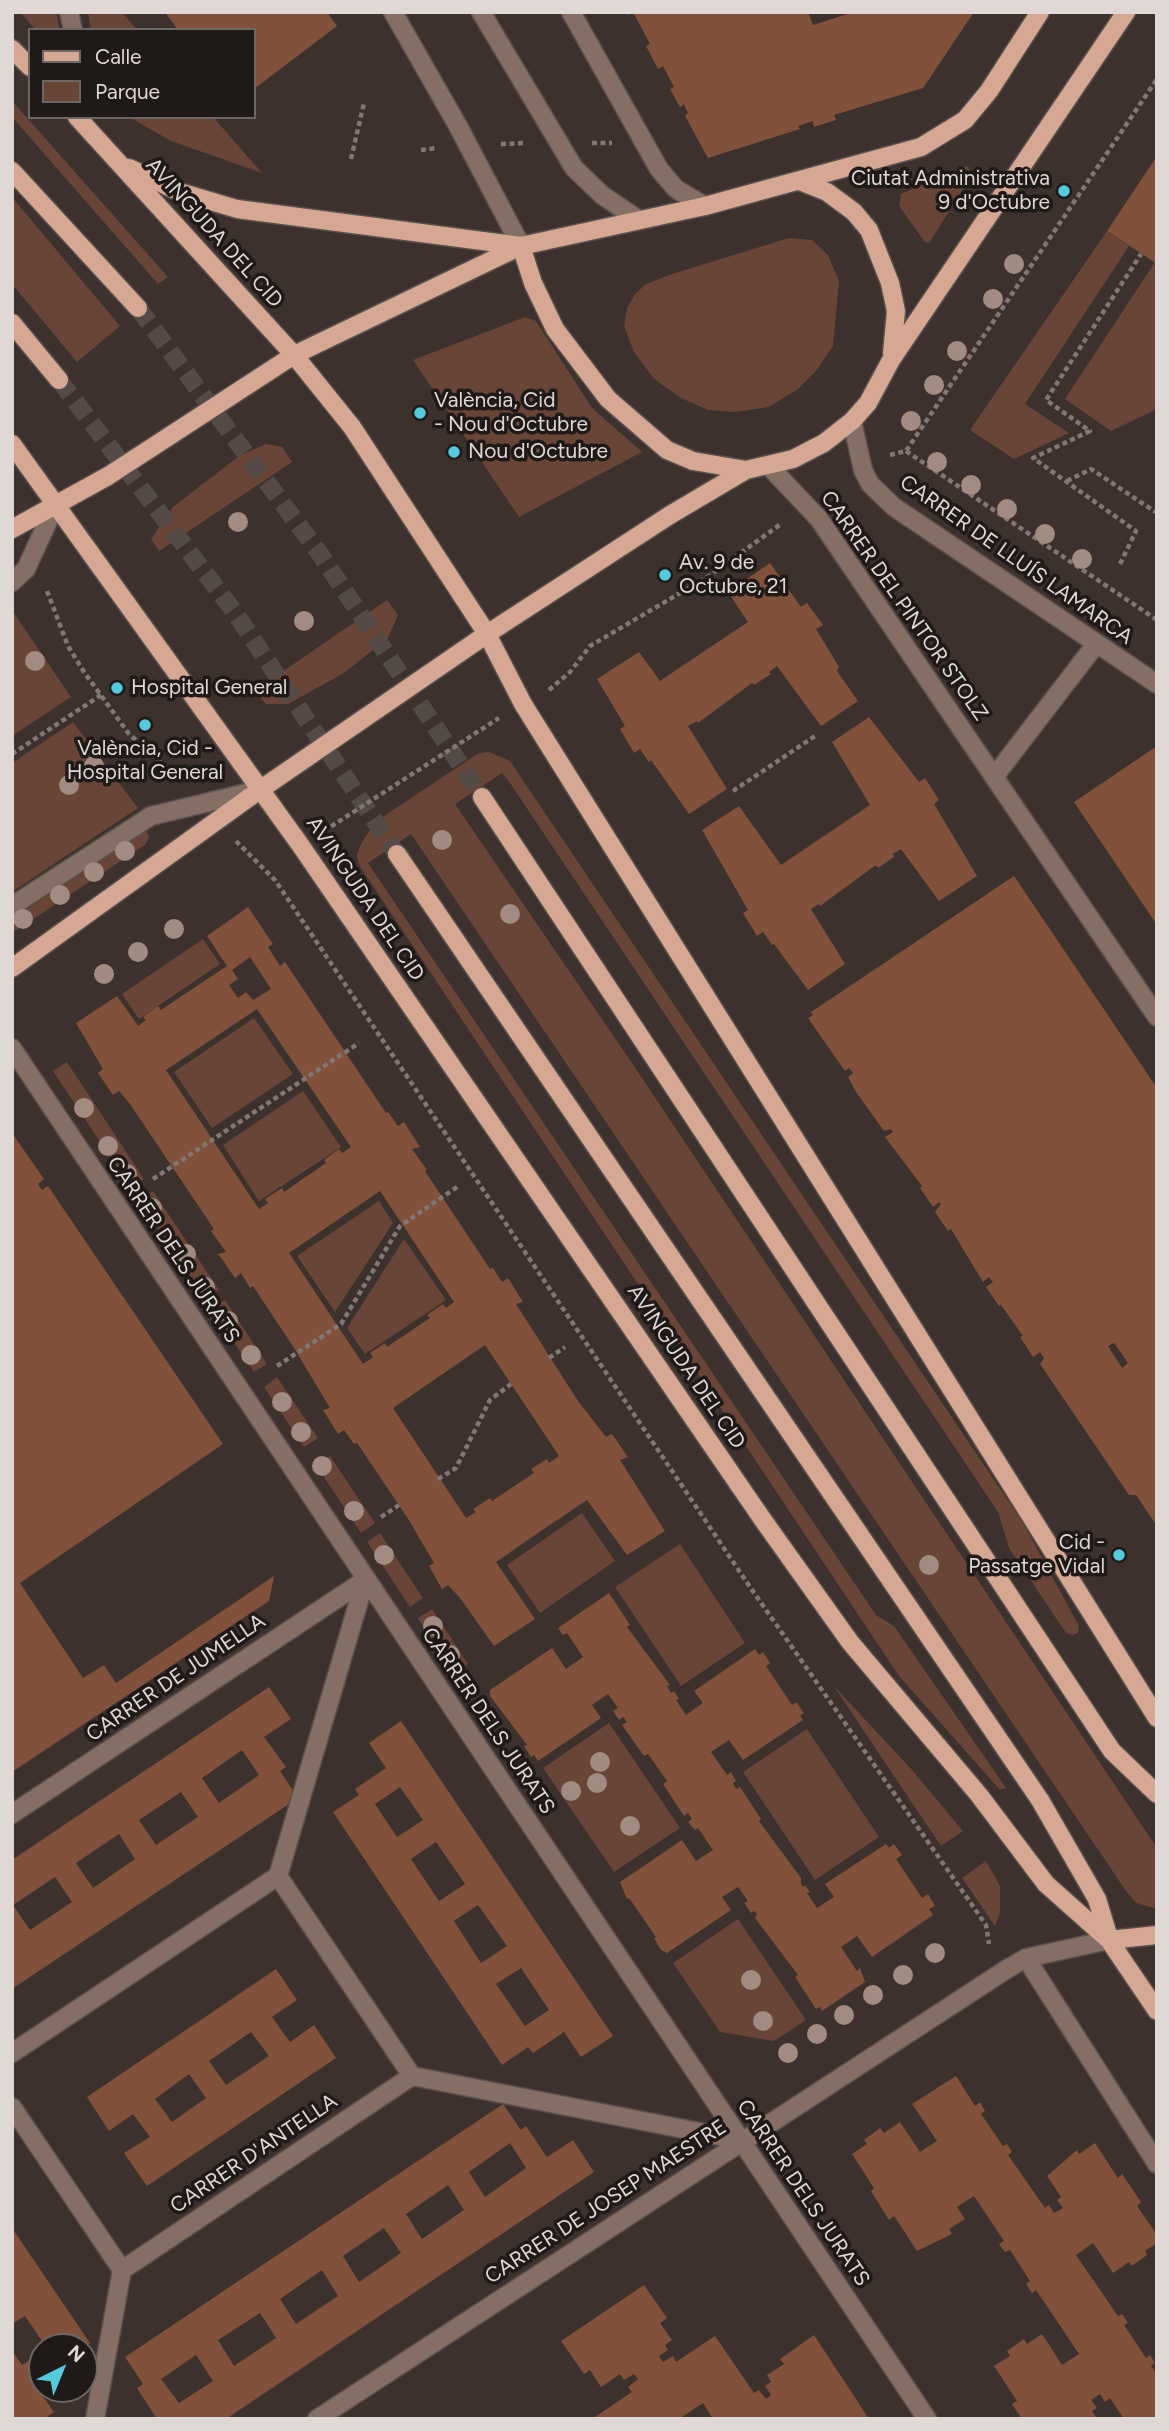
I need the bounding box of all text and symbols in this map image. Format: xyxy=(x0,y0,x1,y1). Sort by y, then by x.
legend xyxy=(28,28,256,119)
text: Calle xyxy=(95,44,142,69)
text: Parque xyxy=(95,79,160,104)
street label: AVINGUDA DEL CID xyxy=(140,153,288,313)
place label: Ciutat Administrativa 9 d'Octubre xyxy=(851,166,1050,216)
marker: Ciutat Administrativa 9 d'Octubre xyxy=(1056,183,1072,199)
place label: València, Cid - Nou d'Octubre xyxy=(434,388,588,438)
marker: València, Cid - Nou d'Octubre xyxy=(412,405,428,421)
place label: Nou d'Octubre xyxy=(468,439,608,465)
marker: Nou d'Octubre xyxy=(446,444,462,460)
street label: CARRER DE LLUÍS LAMARCA xyxy=(895,470,1137,650)
street label: CARRER DEL PINTOR STOLZ xyxy=(815,486,993,726)
place label: Av. 9 de Octubre, 21 xyxy=(679,550,788,600)
marker: Av. 9 de Octubre, 21 xyxy=(657,567,673,583)
place label: Hospital General xyxy=(131,675,287,701)
marker: Hospital General xyxy=(109,680,125,696)
marker: València, Cid - Hospital General xyxy=(137,717,153,733)
place label: València, Cid - Hospital General xyxy=(67,736,223,786)
street label: AVINGUDA DEL CID xyxy=(301,812,429,986)
street label: CARRER DELS JURATS xyxy=(101,1152,245,1348)
street label: AVINGUDA DEL CID xyxy=(622,1280,750,1454)
place label: Cid - Passatge Vidal xyxy=(968,1530,1105,1580)
marker: Cid - Passatge Vidal xyxy=(1111,1547,1127,1563)
street label: CARRER DE JUMELLA xyxy=(82,1609,270,1747)
street label: CARRER DELS JURATS xyxy=(416,1623,560,1819)
street label: CARRER D'ANTELLA xyxy=(166,2089,342,2219)
street label: CARRER DELS JURATS xyxy=(731,2095,875,2291)
street label: CARRER DE JOSEP MAESTRE xyxy=(481,2114,731,2290)
north arrow xyxy=(28,2333,98,2403)
text: N xyxy=(63,2340,90,2367)

